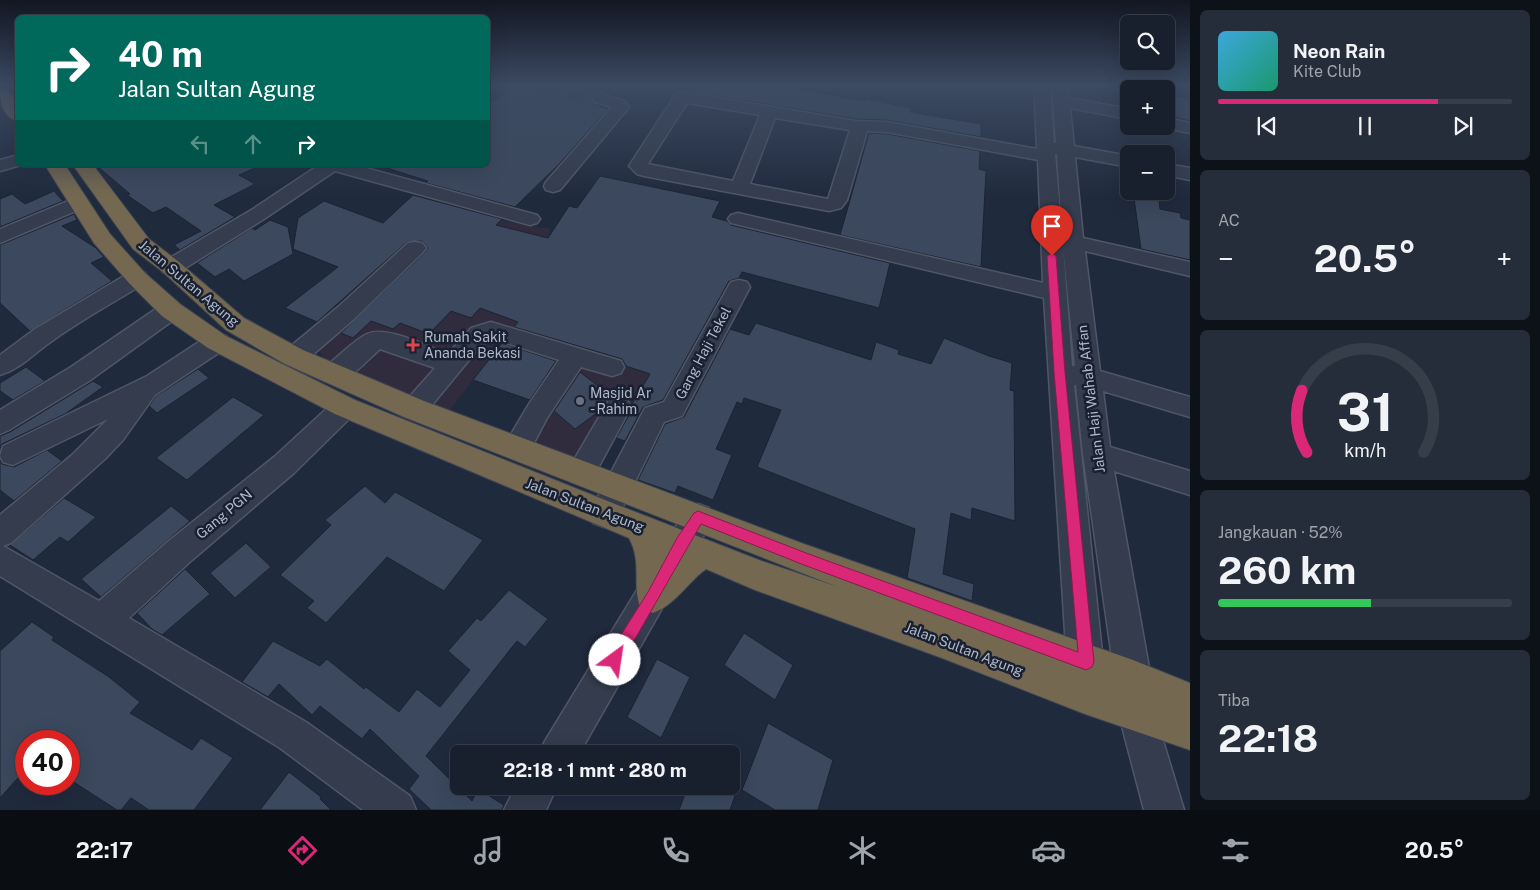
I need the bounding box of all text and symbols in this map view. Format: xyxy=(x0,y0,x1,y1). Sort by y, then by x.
map controls xyxy=(1120,15,1175,200)
button: search xyxy=(1120,15,1175,70)
text: 40 m xyxy=(118,34,203,75)
icon: right xyxy=(35,35,100,100)
text: Neon Rain xyxy=(1293,40,1385,62)
text: Kite Club xyxy=(1293,62,1361,81)
text: Jalan Sultan Agung xyxy=(118,76,316,102)
button: + xyxy=(1120,80,1175,135)
icon: previous xyxy=(1253,112,1281,140)
icon: pause xyxy=(1351,112,1379,140)
icon: next xyxy=(1449,112,1477,140)
icon: left xyxy=(186,130,214,158)
icon: ahead xyxy=(239,130,267,158)
icon: right xyxy=(292,130,320,158)
button: − xyxy=(1120,145,1175,200)
pin xyxy=(1031,205,1073,256)
text: AC xyxy=(1218,211,1240,230)
icon: arrive xyxy=(1038,212,1066,240)
street label: Jalan Sultan Agung xyxy=(136,236,243,330)
text: 20.5° xyxy=(1314,236,1416,281)
text: − xyxy=(1218,242,1234,275)
text: + xyxy=(1496,242,1512,275)
street label: Gang Haji Tekel xyxy=(672,304,734,402)
street label: Jalan Haji Wahab Affan xyxy=(1074,324,1108,474)
place label: Rumah Sakit Ananda Bekasi xyxy=(424,329,521,361)
marker: Rumah Sakit Ananda Bekasi xyxy=(406,338,420,352)
text: 31 xyxy=(1337,382,1393,443)
place label: Masjid Ar - Rahim xyxy=(590,385,652,417)
marker: Masjid Ar - Rahim xyxy=(574,395,586,407)
text: km/h xyxy=(1344,440,1386,461)
street label: Jalan Sultan Agung xyxy=(523,475,647,535)
street label: Gang PGN xyxy=(193,486,255,542)
text: Jangkauan · 52% xyxy=(1218,523,1343,542)
text: 260 km xyxy=(1218,548,1356,593)
street label: Jalan Sultan Agung xyxy=(902,619,1026,679)
position arrow xyxy=(588,633,640,685)
text: Tiba xyxy=(1218,691,1250,710)
text: 22:18 xyxy=(1218,716,1318,761)
speed limit sign: 40 xyxy=(15,730,80,795)
text: 22:18 · 1 mnt · 280 m xyxy=(503,759,687,781)
icon: directions xyxy=(285,833,320,868)
icon: music xyxy=(471,833,506,868)
icon: phone xyxy=(658,833,693,868)
icon: climate xyxy=(845,833,880,868)
icon: car xyxy=(1031,833,1066,868)
icon: filters xyxy=(1218,833,1253,868)
text: 22:17 xyxy=(76,837,133,863)
text: 20.5° xyxy=(1405,837,1464,863)

